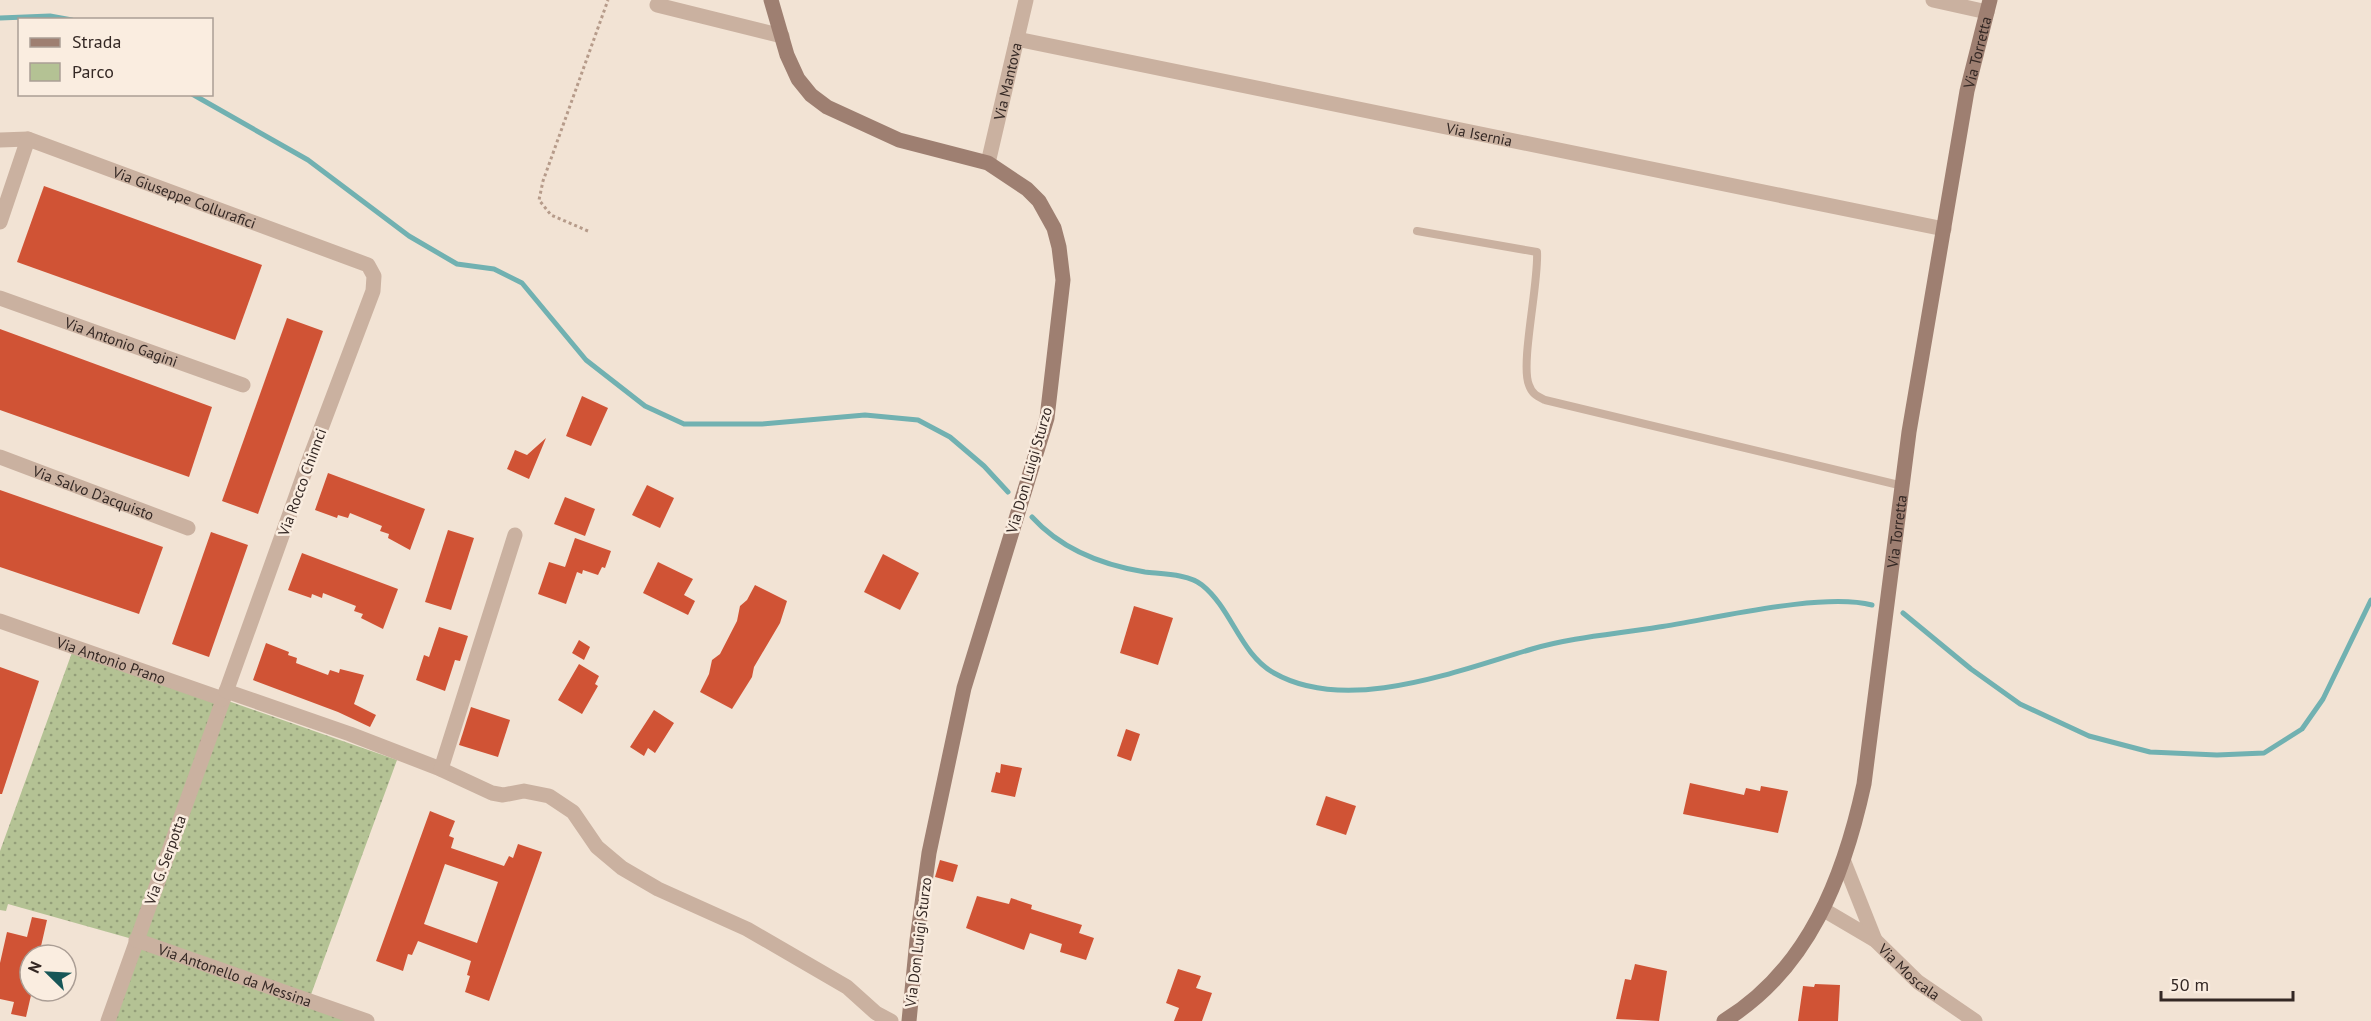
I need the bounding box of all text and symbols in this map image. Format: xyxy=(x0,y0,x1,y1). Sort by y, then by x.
street label: Via Torretta xyxy=(1958,14,1995,91)
legend xyxy=(18,18,213,96)
text: Strada xyxy=(72,30,121,53)
street label: Via Mantova xyxy=(989,41,1025,123)
text: Parco xyxy=(72,60,114,83)
street label: Via Isernia xyxy=(1444,118,1514,150)
street label: Via Giuseppe Collurafici xyxy=(109,161,259,232)
street label: Via Antonio Gagini xyxy=(61,312,181,370)
street label: Via Don Luigi Sturzo xyxy=(1002,405,1056,536)
street label: Via Rocco Chinnci xyxy=(273,426,330,539)
street label: Via Salvo D'acquisto xyxy=(29,460,157,524)
street label: Via Torretta xyxy=(1882,494,1910,570)
street label: Via Antonio Prano xyxy=(53,632,169,688)
street label: Via G. Serpotta xyxy=(140,813,190,908)
street label: Via Don Luigi Sturzo xyxy=(901,876,935,1009)
street label: Via Antonello da Messina xyxy=(155,939,314,1010)
street label: Via Moscala xyxy=(1874,939,1944,1004)
north arrow xyxy=(18,943,78,1003)
text: N xyxy=(23,958,46,976)
scale bar xyxy=(2161,964,2293,1002)
text: 50 m xyxy=(2170,973,2209,996)

